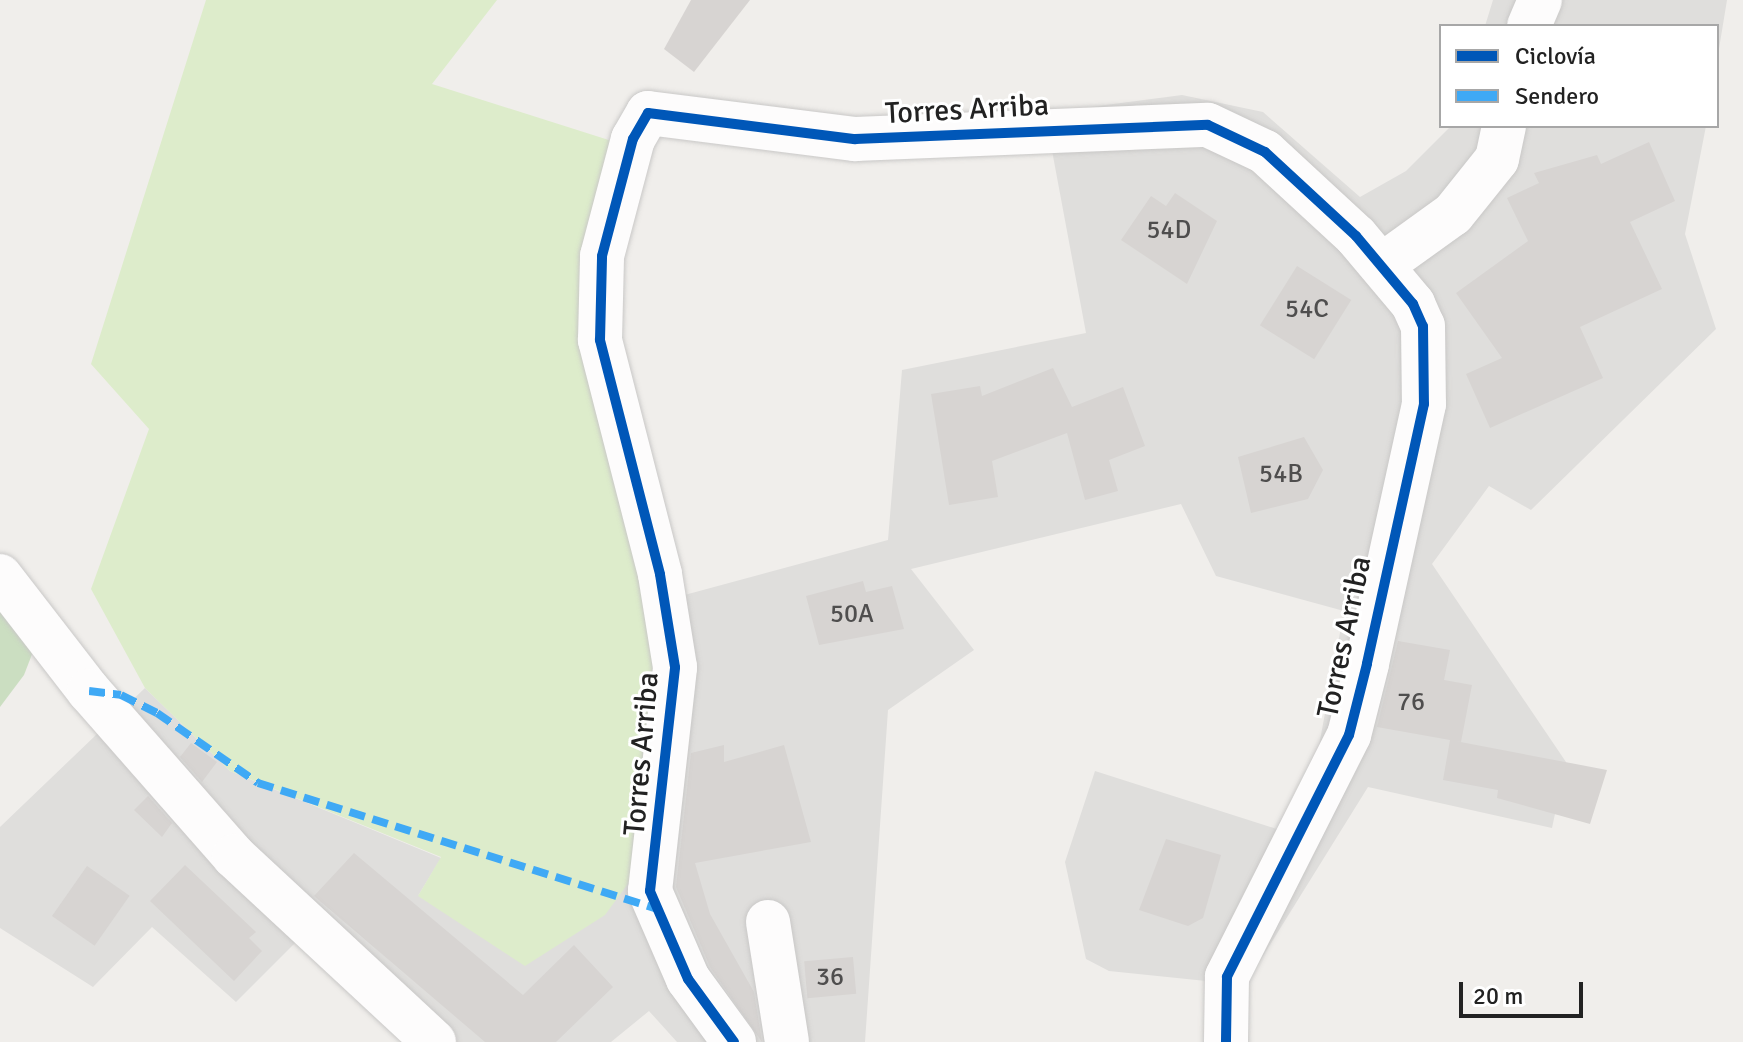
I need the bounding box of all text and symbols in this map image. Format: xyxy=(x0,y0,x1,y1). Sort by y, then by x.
legend xyxy=(1439,24,1719,128)
text: Ciclovía xyxy=(1515,41,1596,71)
text: Sendero xyxy=(1515,81,1599,111)
street label: Torres Arriba xyxy=(884,88,1050,132)
house number: 54D xyxy=(1147,215,1191,247)
house number: 54C xyxy=(1285,294,1329,326)
house number: 54B xyxy=(1259,459,1303,491)
street label: Torres Arriba xyxy=(1310,553,1380,721)
house number: 50A xyxy=(830,599,874,631)
street label: Torres Arriba xyxy=(617,671,667,837)
house number: 76 xyxy=(1397,687,1425,719)
house number: 36 xyxy=(816,962,844,994)
scale bar xyxy=(1463,966,1587,1016)
text: 20 m xyxy=(1473,981,1523,1011)

